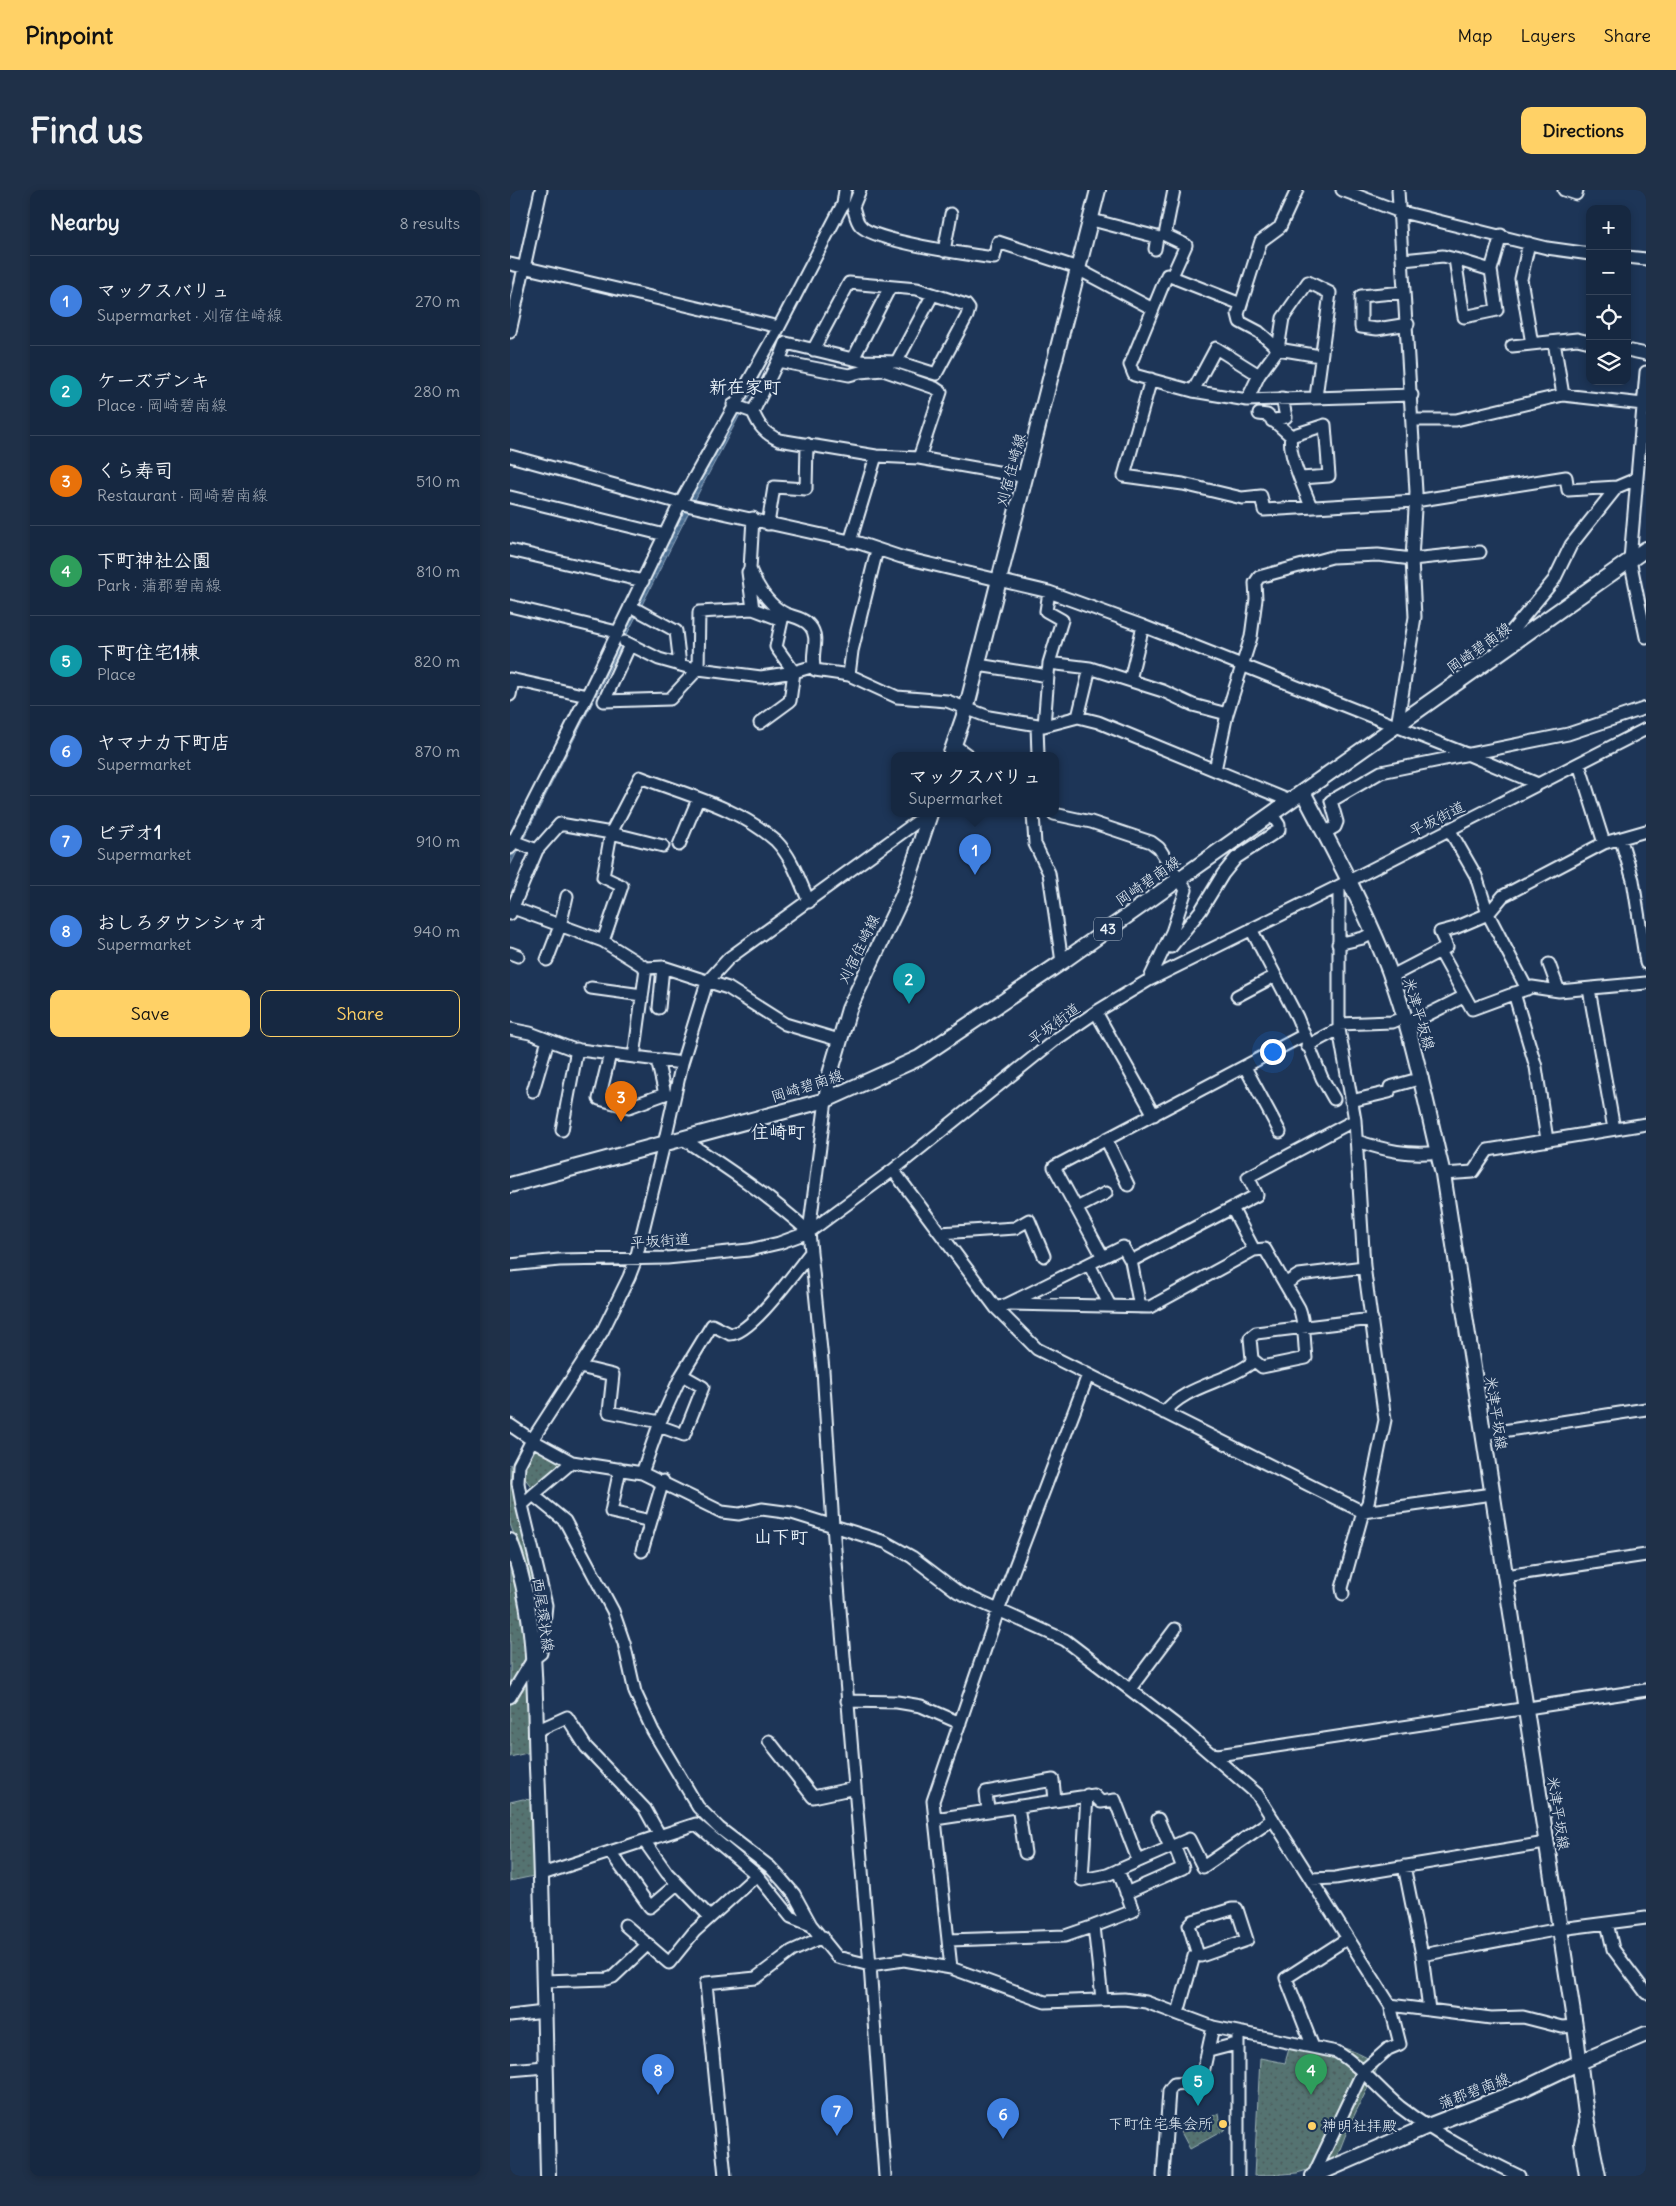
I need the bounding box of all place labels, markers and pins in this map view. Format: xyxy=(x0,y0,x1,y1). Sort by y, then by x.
pin: 1 xyxy=(959,834,991,875)
pin: 2 xyxy=(893,963,925,1004)
pin: 3 xyxy=(605,1081,637,1122)
pin: 8 xyxy=(642,2054,674,2095)
pin: 4 xyxy=(1295,2054,1327,2095)
pin: 5 xyxy=(1182,2065,1214,2106)
pin: 7 xyxy=(821,2095,853,2136)
pin: 6 xyxy=(987,2098,1019,2139)
place label: 下町住宅集会所 xyxy=(1108,2114,1213,2133)
place label: 神明社拝殿 xyxy=(1322,2116,1397,2135)
marker: 下町住宅集会所 xyxy=(1217,2118,1229,2130)
marker: 神明社拝殿 xyxy=(1306,2120,1318,2132)

